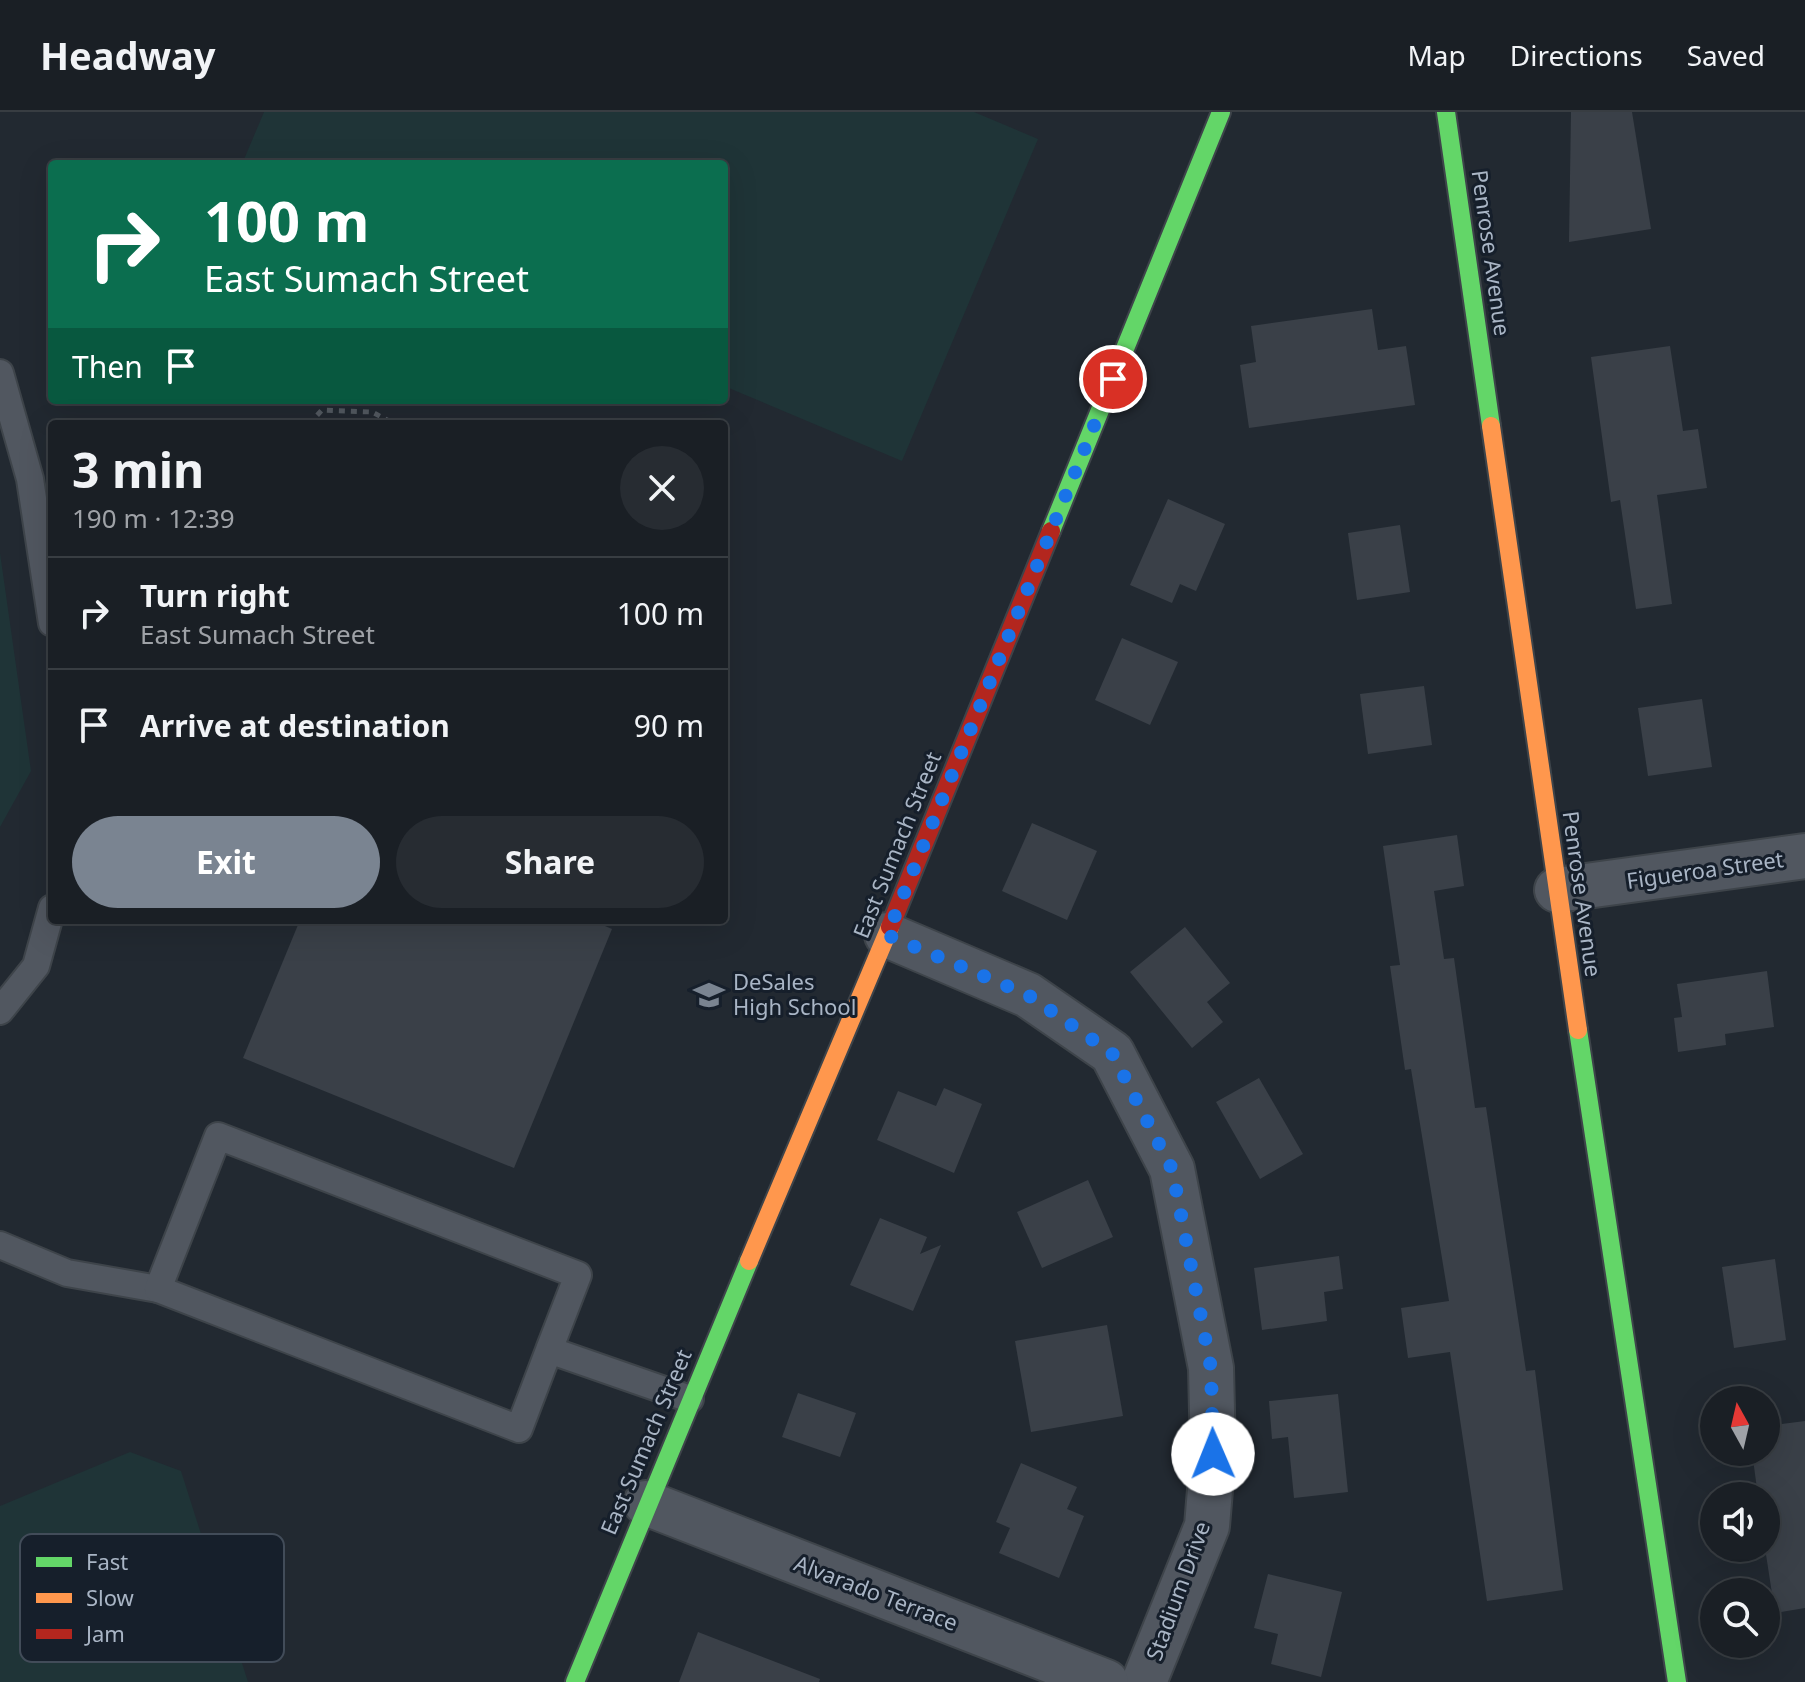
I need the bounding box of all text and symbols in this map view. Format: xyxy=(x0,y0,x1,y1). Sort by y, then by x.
text: Headway xyxy=(40,29,216,81)
text: Map xyxy=(1407,36,1466,74)
text: Directions xyxy=(1510,36,1643,74)
text: Saved xyxy=(1687,36,1765,74)
street label: Penrose Avenue xyxy=(1466,168,1518,338)
text: 100 m xyxy=(204,182,369,258)
icon: right xyxy=(72,192,176,296)
text: East Sumach Street xyxy=(204,254,529,303)
icon: arrive xyxy=(159,344,203,388)
pin xyxy=(1079,345,1147,413)
text: Then xyxy=(72,346,143,387)
icon: arrive xyxy=(1091,357,1135,401)
text: 3 min xyxy=(72,437,204,502)
button: close xyxy=(620,446,704,530)
text: 190 m · 12:39 xyxy=(72,500,235,536)
text: Turn right xyxy=(140,575,290,616)
icon: right xyxy=(72,591,116,635)
text: 100 m xyxy=(617,593,704,634)
text: East Sumach Street xyxy=(140,616,375,652)
icon: arrive xyxy=(72,703,116,747)
text: Arrive at destination xyxy=(140,705,450,746)
text: 90 m xyxy=(634,705,704,746)
street label: East Sumach Street xyxy=(845,747,947,942)
street label: Penrose Avenue xyxy=(1557,809,1609,979)
button: Exit xyxy=(72,816,380,908)
button: Share xyxy=(396,816,704,908)
street label: Figueroa Street xyxy=(1625,843,1785,895)
place label: DeSales High School xyxy=(733,966,856,1021)
school or university icon: DeSales High School xyxy=(692,978,726,1012)
street label: East Sumach Street xyxy=(592,1344,698,1539)
north arrow xyxy=(1700,1386,1780,1466)
map controls xyxy=(1700,1386,1780,1658)
position arrow xyxy=(1171,1412,1255,1496)
button: sound xyxy=(1700,1482,1780,1562)
street label: Stadium Drive xyxy=(1138,1517,1216,1664)
legend xyxy=(20,1534,284,1662)
text: Fast xyxy=(86,1546,128,1576)
street label: Alvarado Terrace xyxy=(790,1547,962,1637)
button: search xyxy=(1700,1578,1780,1658)
text: Slow xyxy=(86,1582,135,1612)
text: Jam xyxy=(84,1618,125,1648)

